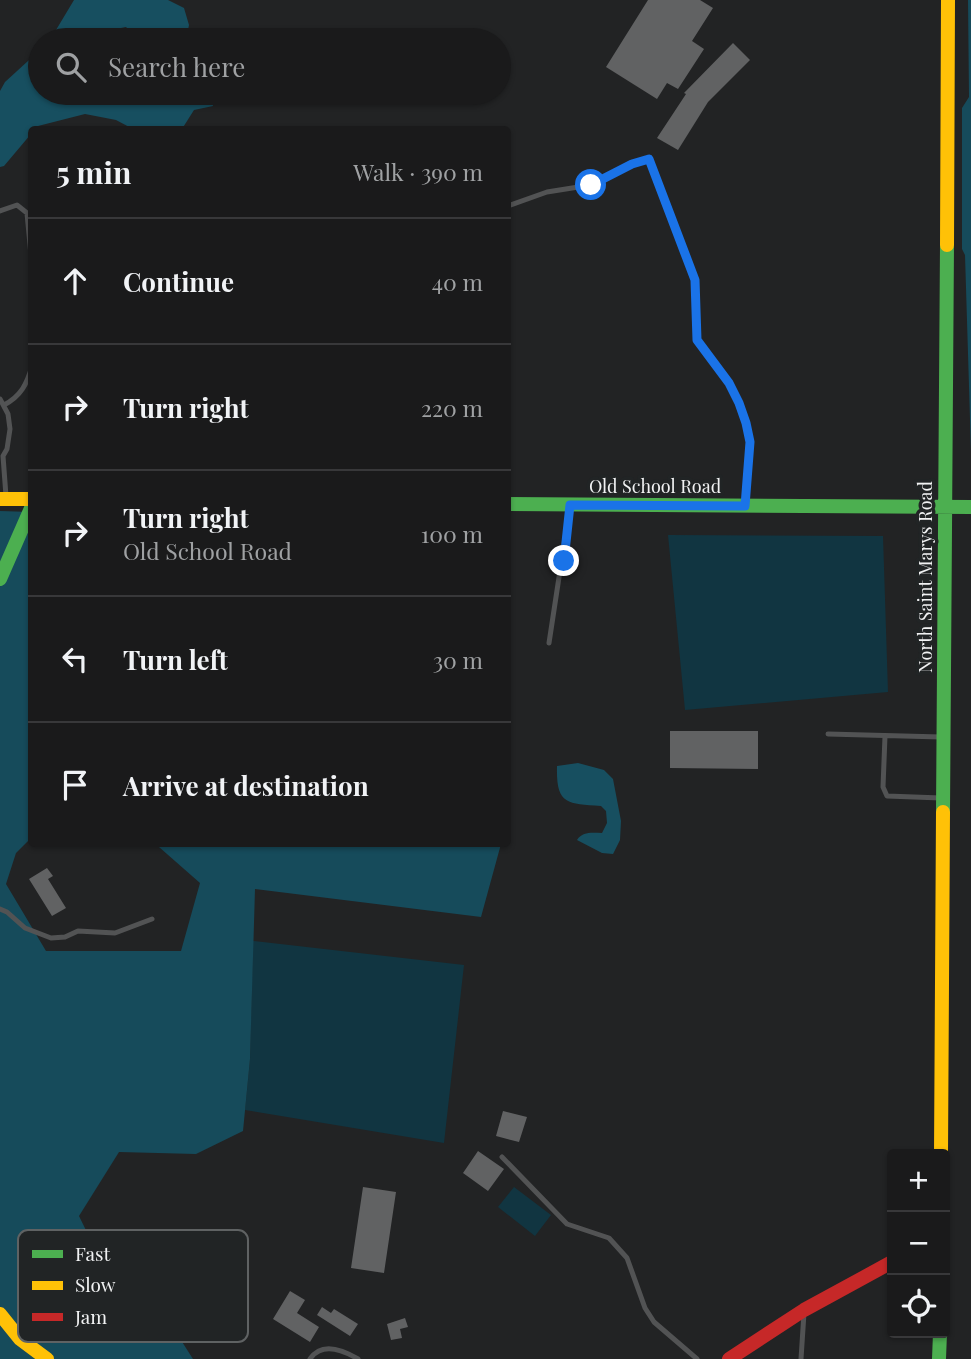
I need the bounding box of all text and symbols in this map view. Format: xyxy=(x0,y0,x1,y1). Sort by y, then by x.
search box xyxy=(28,28,511,105)
icon: search xyxy=(52,48,90,86)
text: Search here xyxy=(108,49,245,84)
text: 5 min xyxy=(56,152,131,192)
text: Walk · 390 m xyxy=(353,156,483,187)
route start xyxy=(575,169,606,200)
icon: ahead xyxy=(56,262,94,300)
text: Continue xyxy=(123,264,234,299)
text: 40 m xyxy=(432,266,483,297)
icon: right xyxy=(56,388,94,426)
text: Turn right xyxy=(123,390,249,425)
text: 220 m xyxy=(421,392,483,423)
street label: Old School Road xyxy=(589,474,722,498)
street label: North Saint Marys Road xyxy=(913,480,937,673)
text: Turn right xyxy=(123,500,249,535)
icon: right xyxy=(56,514,94,552)
text: 100 m xyxy=(421,518,483,549)
text: Old School Road xyxy=(123,535,292,566)
route end xyxy=(548,545,579,576)
icon: left xyxy=(56,640,94,678)
text: Turn left xyxy=(123,642,228,677)
text: 30 m xyxy=(433,644,483,675)
icon: arrive xyxy=(56,766,94,804)
text: Arrive at destination xyxy=(123,768,369,803)
map controls xyxy=(887,1149,950,1338)
button: + xyxy=(887,1149,950,1212)
button: − xyxy=(887,1212,950,1275)
legend xyxy=(18,1230,248,1342)
text: Fast xyxy=(75,1240,111,1266)
text: Slow xyxy=(75,1271,116,1297)
button: locate xyxy=(887,1275,950,1338)
text: Jam xyxy=(74,1303,107,1329)

